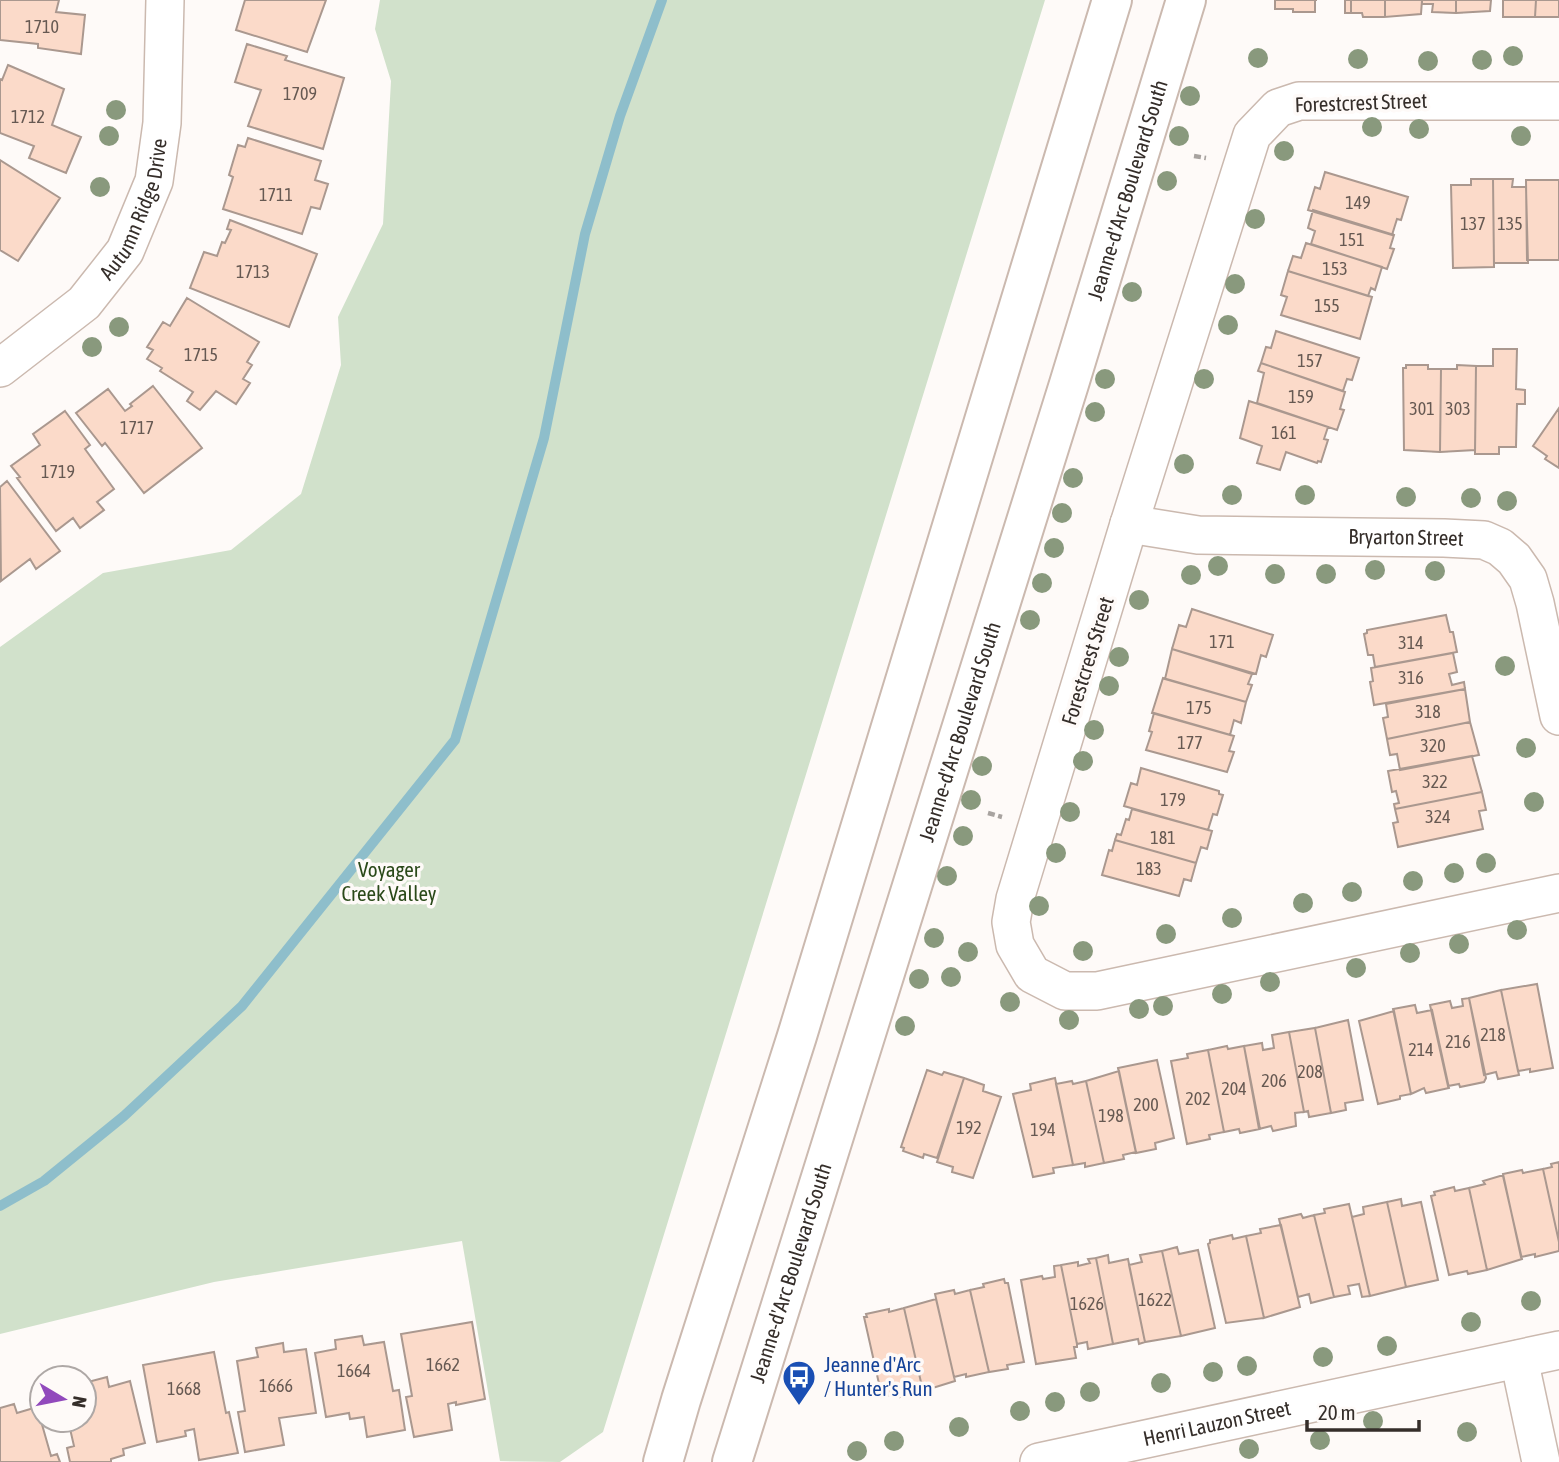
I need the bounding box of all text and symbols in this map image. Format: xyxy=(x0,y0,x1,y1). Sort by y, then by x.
house number: 1710 xyxy=(25,16,59,37)
street label: Jeanne-d'Arc Boulevard South xyxy=(1082,77,1172,303)
house number: 1709 xyxy=(283,83,317,104)
street label: Forestcrest Street xyxy=(1294,88,1428,116)
house number: 1712 xyxy=(11,106,45,127)
street label: Autumn Ridge Drive xyxy=(94,137,171,284)
house number: 1711 xyxy=(259,184,293,205)
house number: 149 xyxy=(1345,192,1371,213)
house number: 137 xyxy=(1460,213,1486,234)
house number: 135 xyxy=(1497,213,1523,234)
house number: 151 xyxy=(1339,229,1365,250)
house number: 153 xyxy=(1322,258,1348,279)
house number: 1713 xyxy=(236,261,270,282)
house number: 155 xyxy=(1314,295,1340,316)
house number: 1715 xyxy=(184,344,218,365)
house number: 157 xyxy=(1297,350,1323,371)
house number: 159 xyxy=(1288,386,1314,407)
house number: 301 xyxy=(1409,398,1435,419)
house number: 303 xyxy=(1445,398,1471,419)
house number: 1717 xyxy=(120,417,154,438)
house number: 161 xyxy=(1271,422,1297,443)
house number: 1719 xyxy=(41,461,75,482)
street label: Bryarton Street xyxy=(1348,524,1464,550)
street label: Forestcrest Street xyxy=(1056,594,1118,728)
street label: Jeanne-d'Arc Boulevard South xyxy=(914,619,1005,844)
house number: 171 xyxy=(1209,631,1235,652)
house number: 314 xyxy=(1398,632,1424,653)
house number: 316 xyxy=(1398,667,1424,688)
house number: 175 xyxy=(1186,697,1212,718)
house number: 318 xyxy=(1415,701,1441,722)
house number: 177 xyxy=(1177,732,1203,753)
house number: 320 xyxy=(1420,735,1446,756)
house number: 322 xyxy=(1422,771,1448,792)
house number: 179 xyxy=(1160,789,1186,810)
house number: 324 xyxy=(1425,806,1451,827)
house number: 181 xyxy=(1150,827,1176,848)
park label: Voyager Creek Valley xyxy=(341,857,437,905)
house number: 183 xyxy=(1136,858,1162,879)
house number: 218 xyxy=(1480,1024,1506,1045)
house number: 216 xyxy=(1445,1031,1471,1052)
house number: 214 xyxy=(1408,1039,1434,1060)
house number: 208 xyxy=(1297,1061,1323,1082)
house number: 206 xyxy=(1261,1070,1287,1091)
house number: 204 xyxy=(1221,1078,1247,1099)
house number: 202 xyxy=(1185,1088,1211,1109)
house number: 200 xyxy=(1133,1094,1159,1115)
house number: 198 xyxy=(1098,1105,1124,1126)
house number: 192 xyxy=(956,1117,982,1138)
house number: 194 xyxy=(1030,1119,1056,1140)
street label: Jeanne-d'Arc Boulevard South xyxy=(745,1160,836,1386)
house number: 1622 xyxy=(1138,1289,1172,1310)
house number: 1626 xyxy=(1070,1293,1104,1314)
place label: Jeanne d'Arc / Hunter's Run xyxy=(824,1352,933,1400)
house number: 1662 xyxy=(426,1354,460,1375)
bus stop icon: Jeanne d'Arc / Hunter's Run xyxy=(780,1358,818,1407)
house number: 1664 xyxy=(337,1360,371,1381)
north arrow xyxy=(28,1364,98,1434)
house number: 1666 xyxy=(259,1375,293,1396)
house number: 1668 xyxy=(167,1378,201,1399)
scale bar xyxy=(1307,1388,1419,1432)
text: N xyxy=(68,1395,92,1409)
street label: Henri Lauzon Street xyxy=(1141,1395,1293,1450)
text: 20 m xyxy=(1318,1400,1356,1424)

